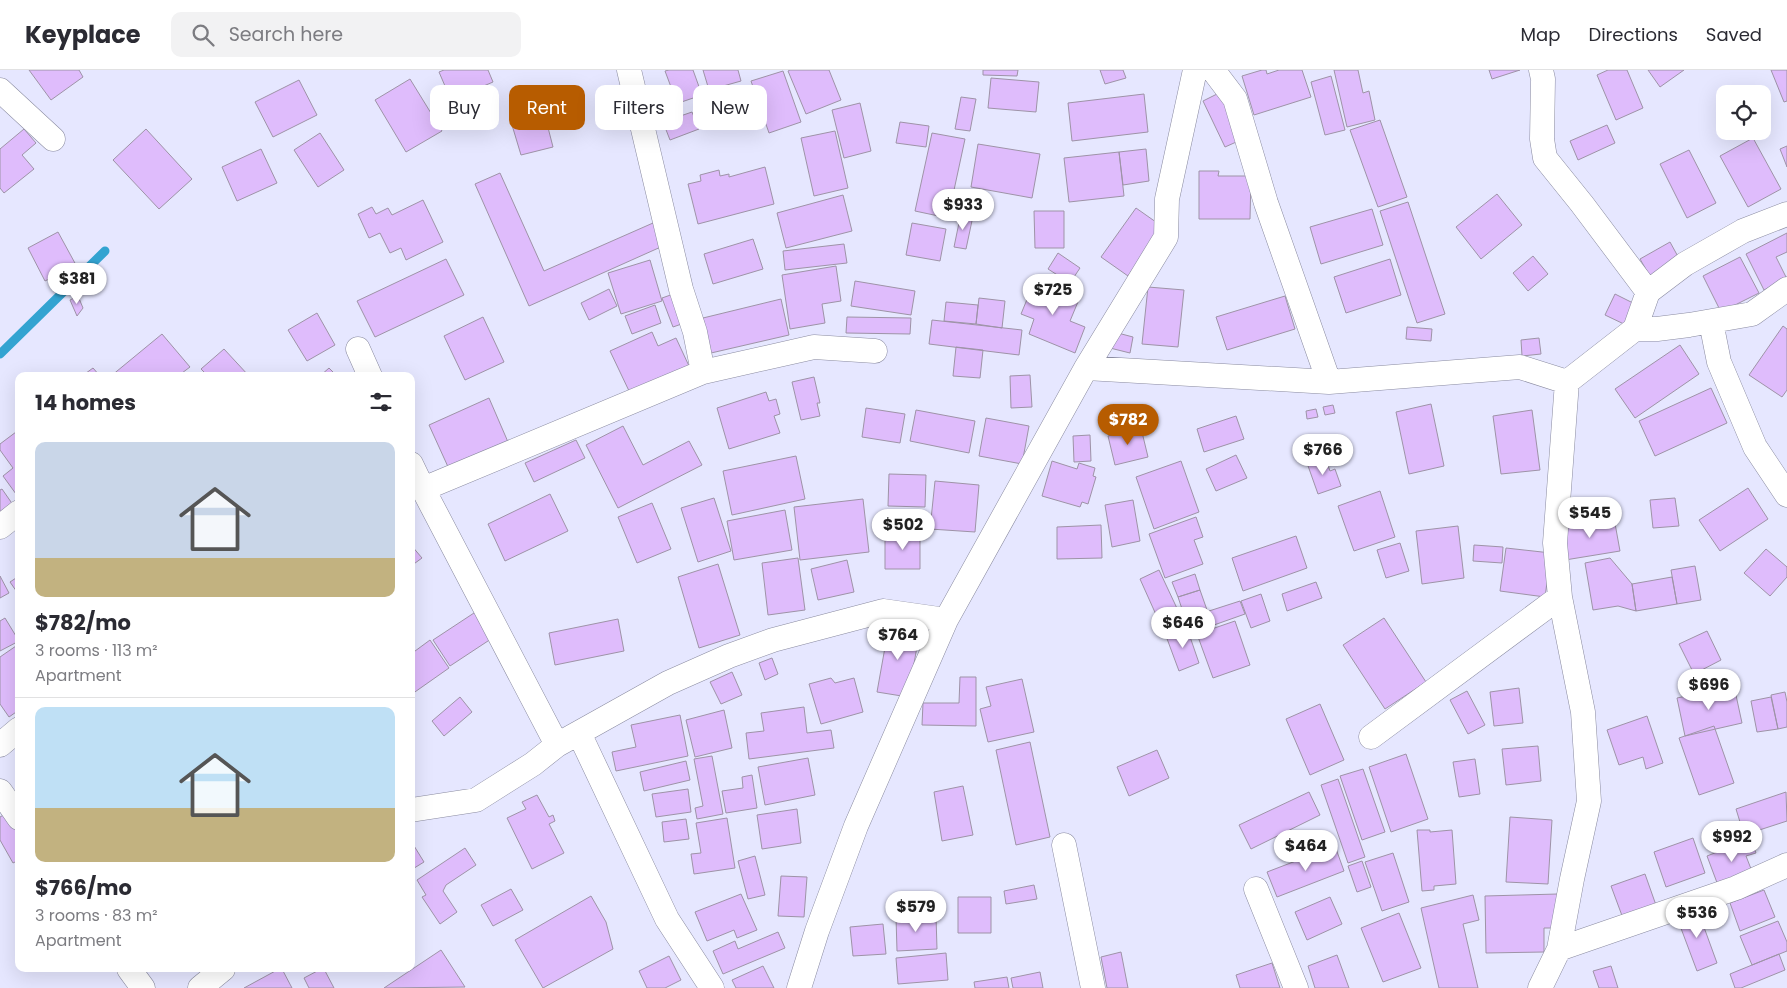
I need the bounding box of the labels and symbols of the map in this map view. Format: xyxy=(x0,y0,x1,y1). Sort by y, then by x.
pin: $933 xyxy=(933,189,993,231)
pin: $381 xyxy=(47,262,107,305)
pin: $725 xyxy=(1023,274,1083,316)
pin: $782 xyxy=(1098,404,1158,446)
pin: $766 xyxy=(1293,434,1353,476)
pin: $545 xyxy=(1560,496,1620,539)
pin: $502 xyxy=(873,508,933,551)
pin: $646 xyxy=(1153,606,1213,649)
pin: $764 xyxy=(868,618,928,661)
pin: $696 xyxy=(1679,668,1739,711)
pin: $992 xyxy=(1702,820,1762,863)
pin: $464 xyxy=(1276,830,1336,872)
pin: $579 xyxy=(886,890,946,933)
pin: $536 xyxy=(1667,896,1727,939)

